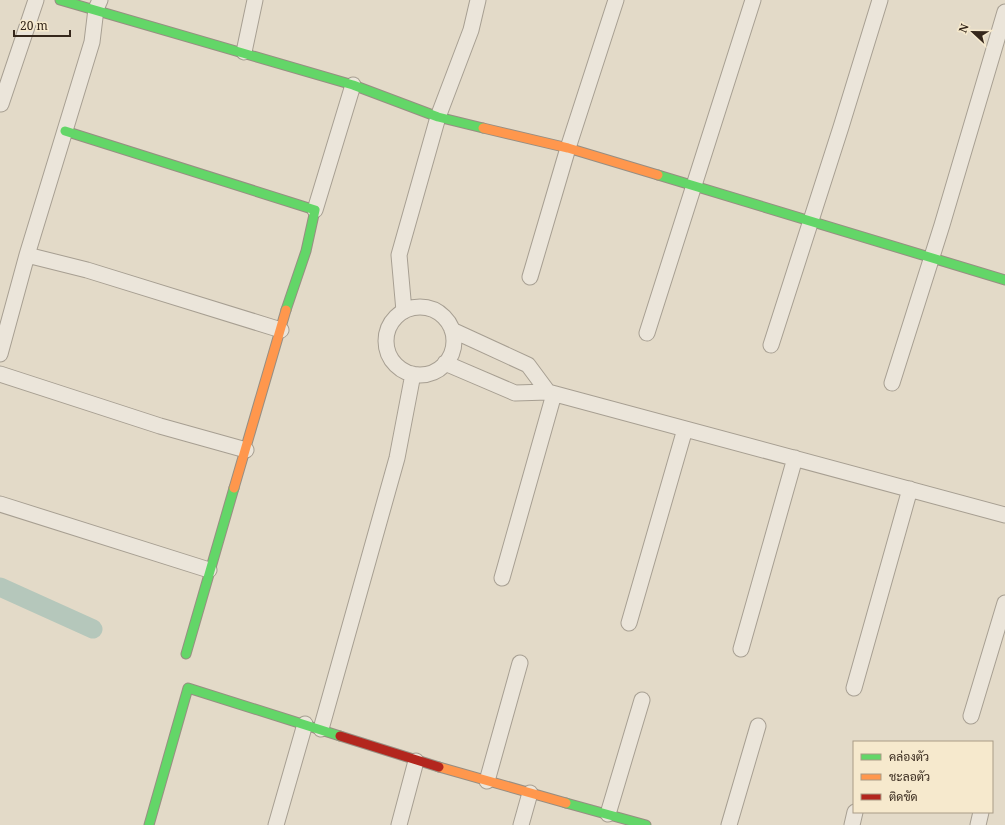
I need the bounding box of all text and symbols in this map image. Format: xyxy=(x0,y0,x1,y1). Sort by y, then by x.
scale bar xyxy=(14,12,70,38)
north arrow xyxy=(953,12,993,52)
text: 20 m xyxy=(20,17,48,34)
text: N xyxy=(955,21,972,35)
legend xyxy=(853,741,993,813)
text: คล่องตัว xyxy=(889,748,929,765)
text: ชะลอตัว xyxy=(889,768,930,785)
text: ติดขัด xyxy=(889,788,918,805)

